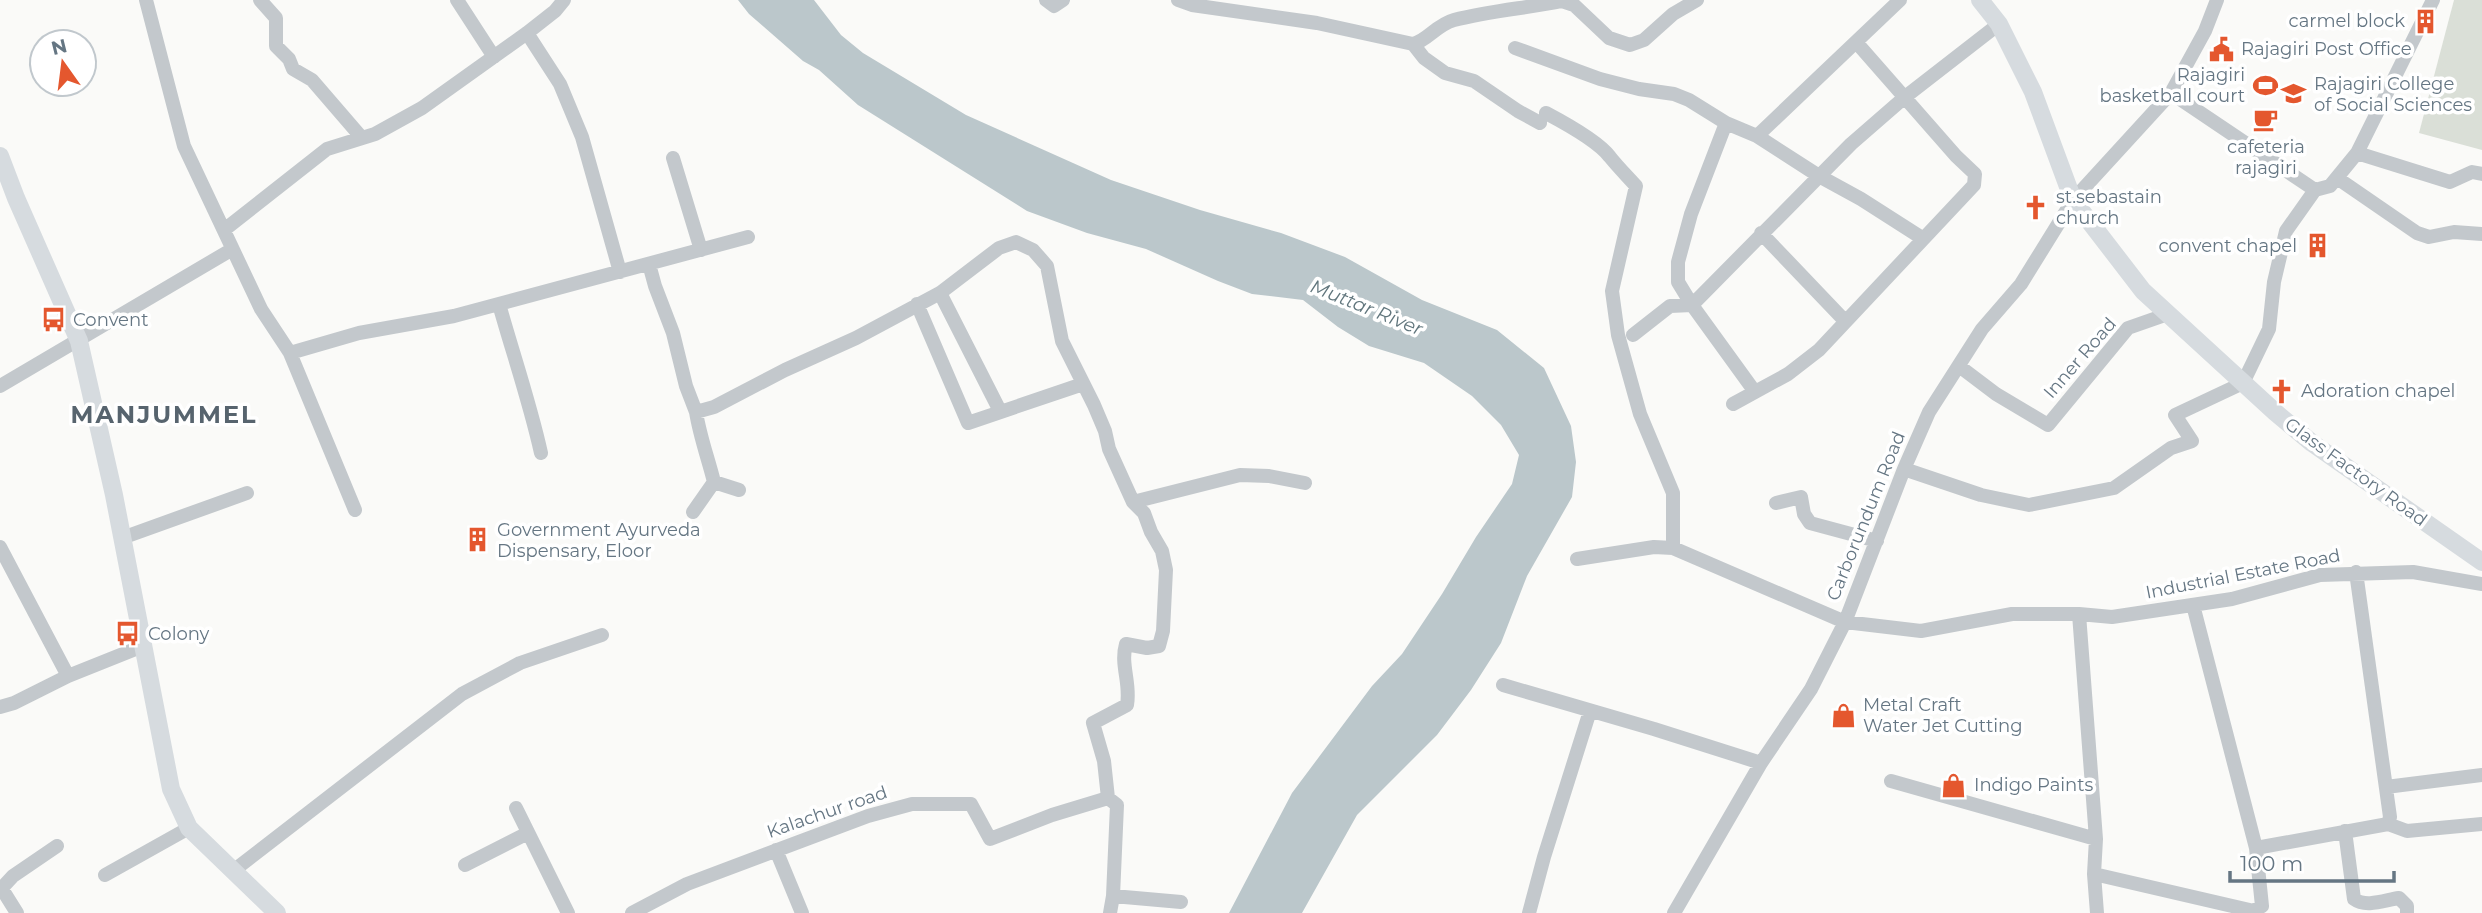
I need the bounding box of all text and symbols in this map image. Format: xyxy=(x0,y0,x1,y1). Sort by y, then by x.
building icon: carmel block xyxy=(2411,7,2439,35)
place label: carmel block xyxy=(2289,10,2405,32)
north arrow xyxy=(28,28,98,98)
text: N xyxy=(49,34,69,60)
public building icon: Rajagiri Post Office xyxy=(2207,35,2235,63)
place label: Rajagiri Post Office xyxy=(2241,38,2412,60)
place label: Rajagiri basketball court xyxy=(2100,64,2245,107)
sports icon: Rajagiri basketball court xyxy=(2251,71,2279,99)
place label: Rajagiri College of Social Sciences xyxy=(2314,73,2472,116)
school or university icon: Rajagiri College of Social Sciences xyxy=(2280,80,2308,108)
cafe icon: cafeteria rajagiri xyxy=(2252,106,2280,134)
place label: cafeteria rajagiri xyxy=(2227,136,2305,179)
place label: st.sebastain church xyxy=(2056,186,2162,229)
church icon: st.sebastain church xyxy=(2022,193,2050,221)
building icon: convent chapel xyxy=(2303,232,2331,260)
place label: convent chapel xyxy=(2159,235,2297,257)
water label: Muttar River xyxy=(1307,274,1427,341)
bus stop icon: Convent xyxy=(39,306,67,334)
place label: Convent xyxy=(73,309,148,331)
street label: Inner Road xyxy=(2039,313,2121,403)
church icon: Adoration chapel xyxy=(2267,377,2295,405)
place label: Adoration chapel xyxy=(2301,380,2455,402)
district label: MANJUMMEL xyxy=(70,400,258,429)
street label: Glass Factory Road xyxy=(2281,413,2431,531)
street label: Carborundum Road xyxy=(1822,428,1910,604)
place label: Government Ayurveda Dispensary, Eloor xyxy=(497,519,701,562)
building icon: Government Ayurveda Dispensary, Eloor xyxy=(463,526,491,554)
street label: Industrial Estate Road xyxy=(2144,544,2342,604)
bus stop icon: Colony xyxy=(114,620,142,648)
place label: Colony xyxy=(148,623,210,645)
place label: Metal Craft Water Jet Cutting xyxy=(1863,694,2023,737)
shop icon: Metal Craft Water Jet Cutting xyxy=(1829,701,1857,729)
shop icon: Indigo Paints xyxy=(1940,771,1968,799)
place label: Indigo Paints xyxy=(1974,774,2094,796)
street label: Kalachur road xyxy=(764,781,890,843)
scale bar xyxy=(2230,839,2394,883)
text: 100 m xyxy=(2240,851,2303,876)

